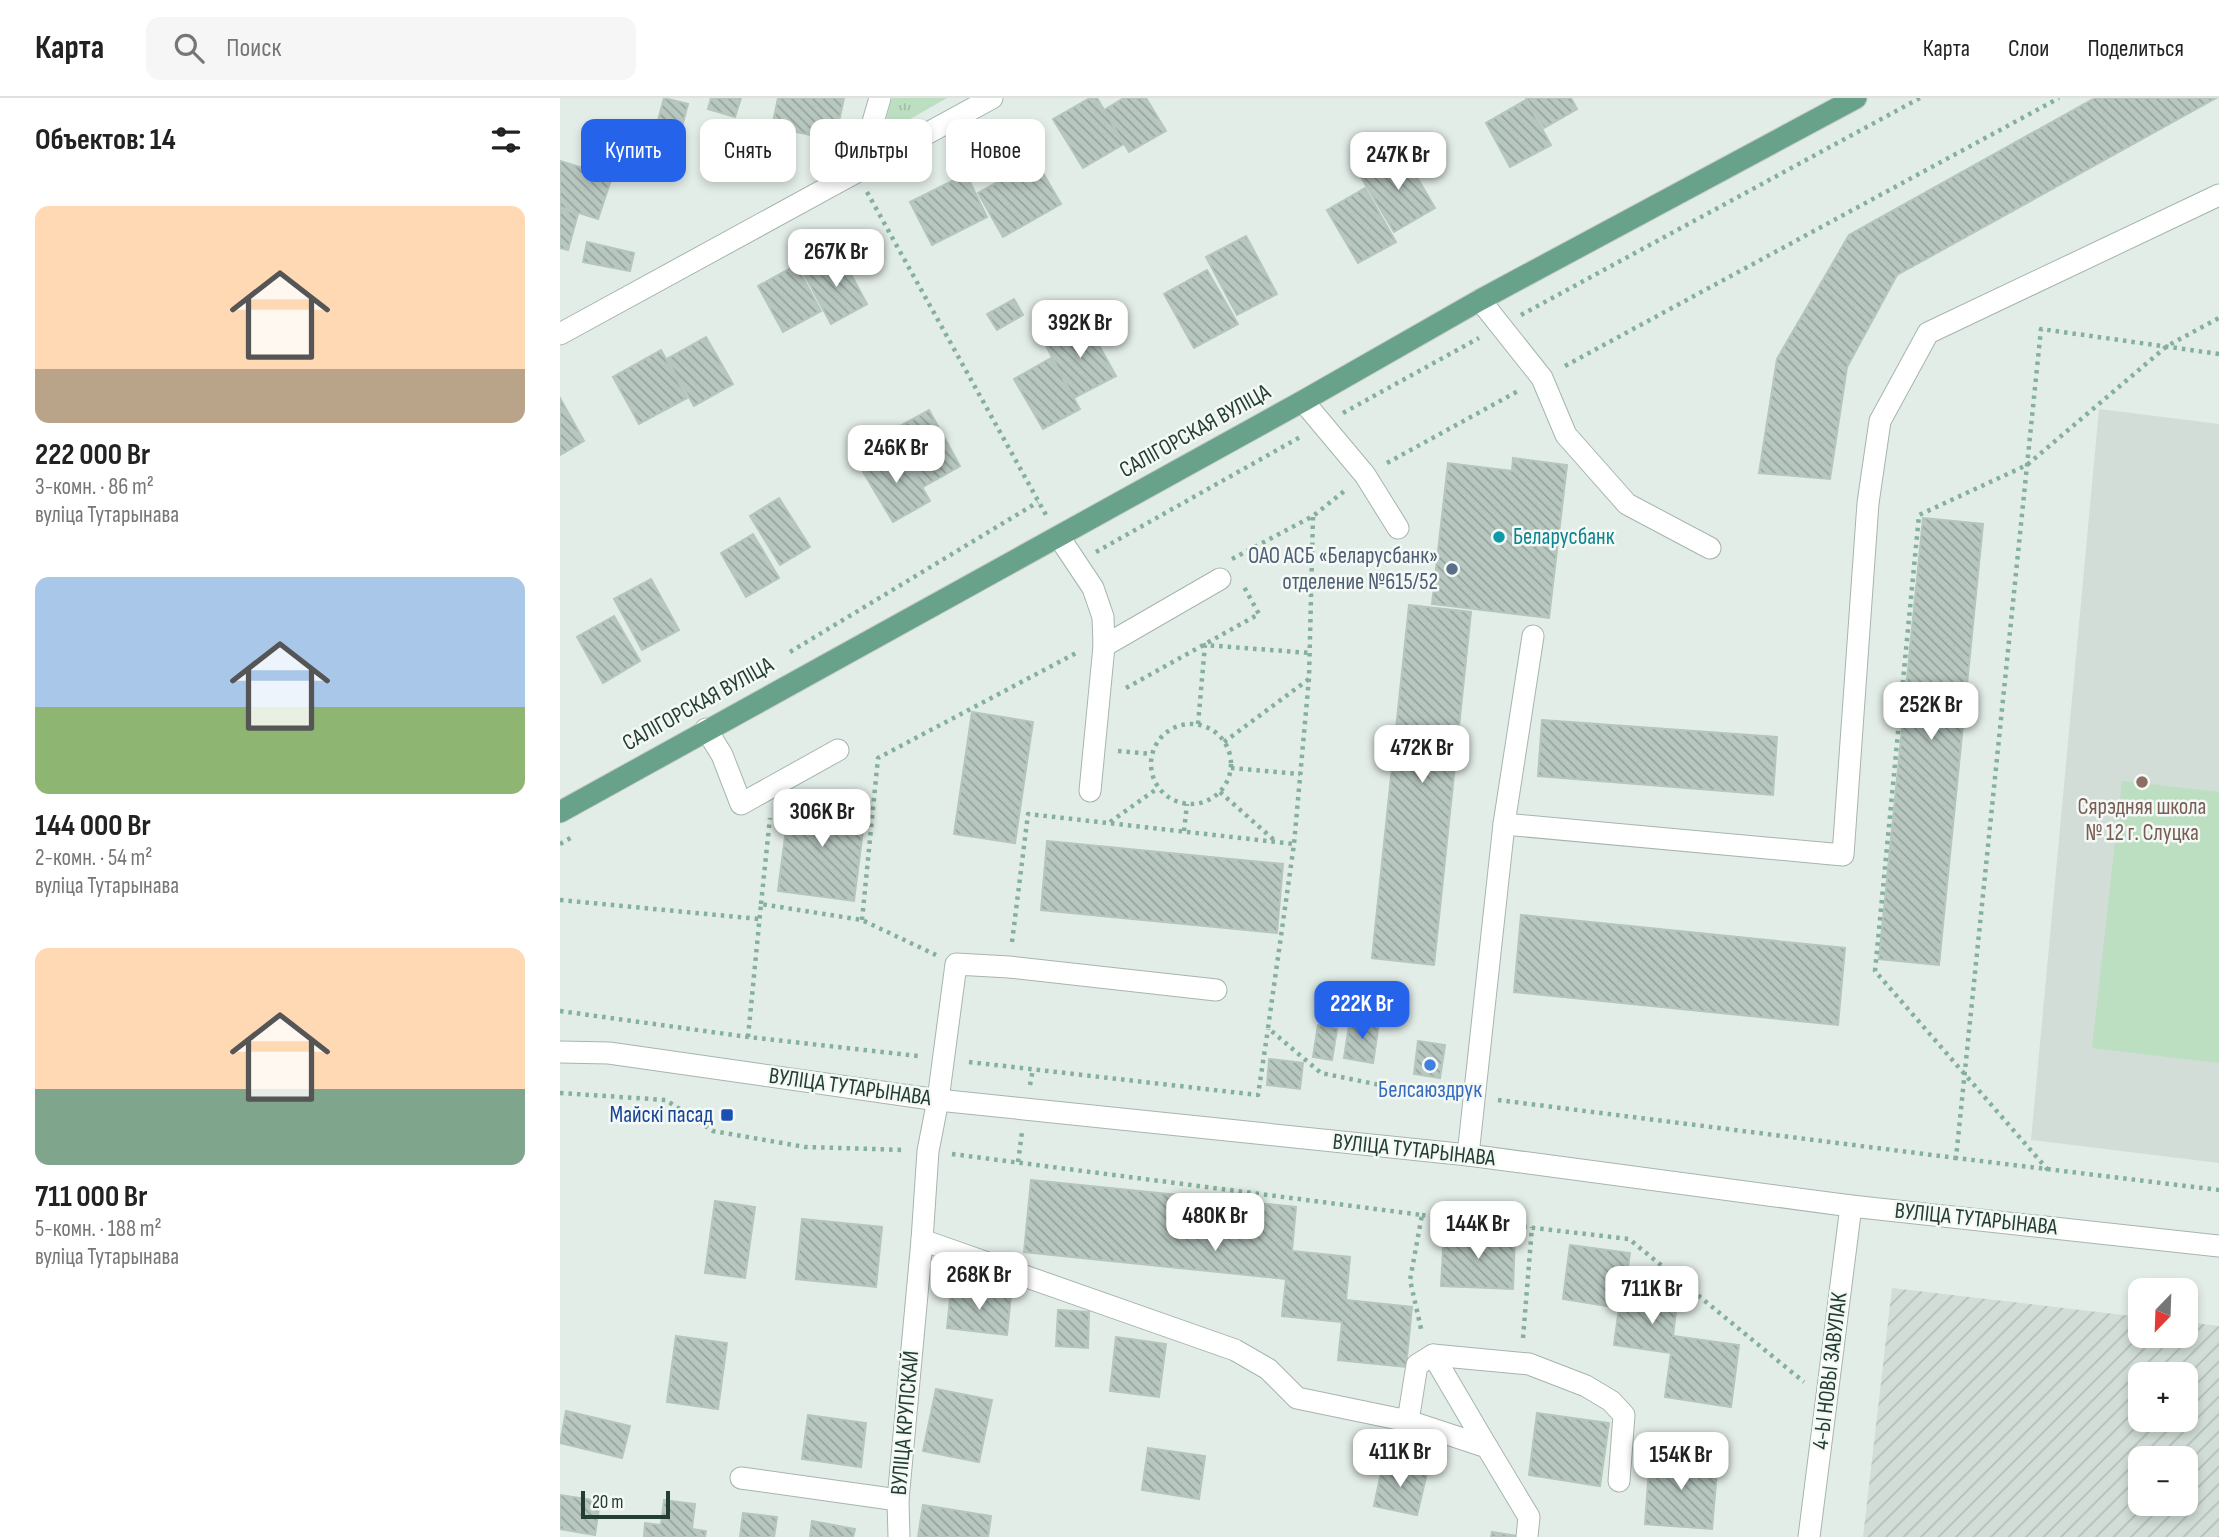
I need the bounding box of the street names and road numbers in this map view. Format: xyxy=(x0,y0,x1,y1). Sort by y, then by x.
street label: САЛІГОРСКАЯ ВУЛІЦА xyxy=(1115,378,1275,484)
street label: САЛІГОРСКАЯ ВУЛІЦА xyxy=(618,651,778,757)
street label: ВУЛІЦА ТУТАРЫНАВА xyxy=(767,1062,933,1112)
street label: ВУЛІЦА ТУТАРЫНАВА xyxy=(1331,1128,1497,1172)
street label: ВУЛІЦА ТУТАРЫНАВА xyxy=(1893,1197,2059,1241)
street label: 4-Ы НОВЫ ЗАВУЛАК xyxy=(1806,1290,1854,1451)
street label: ВУЛІЦА КРУПСКАЙ xyxy=(885,1350,925,1496)

